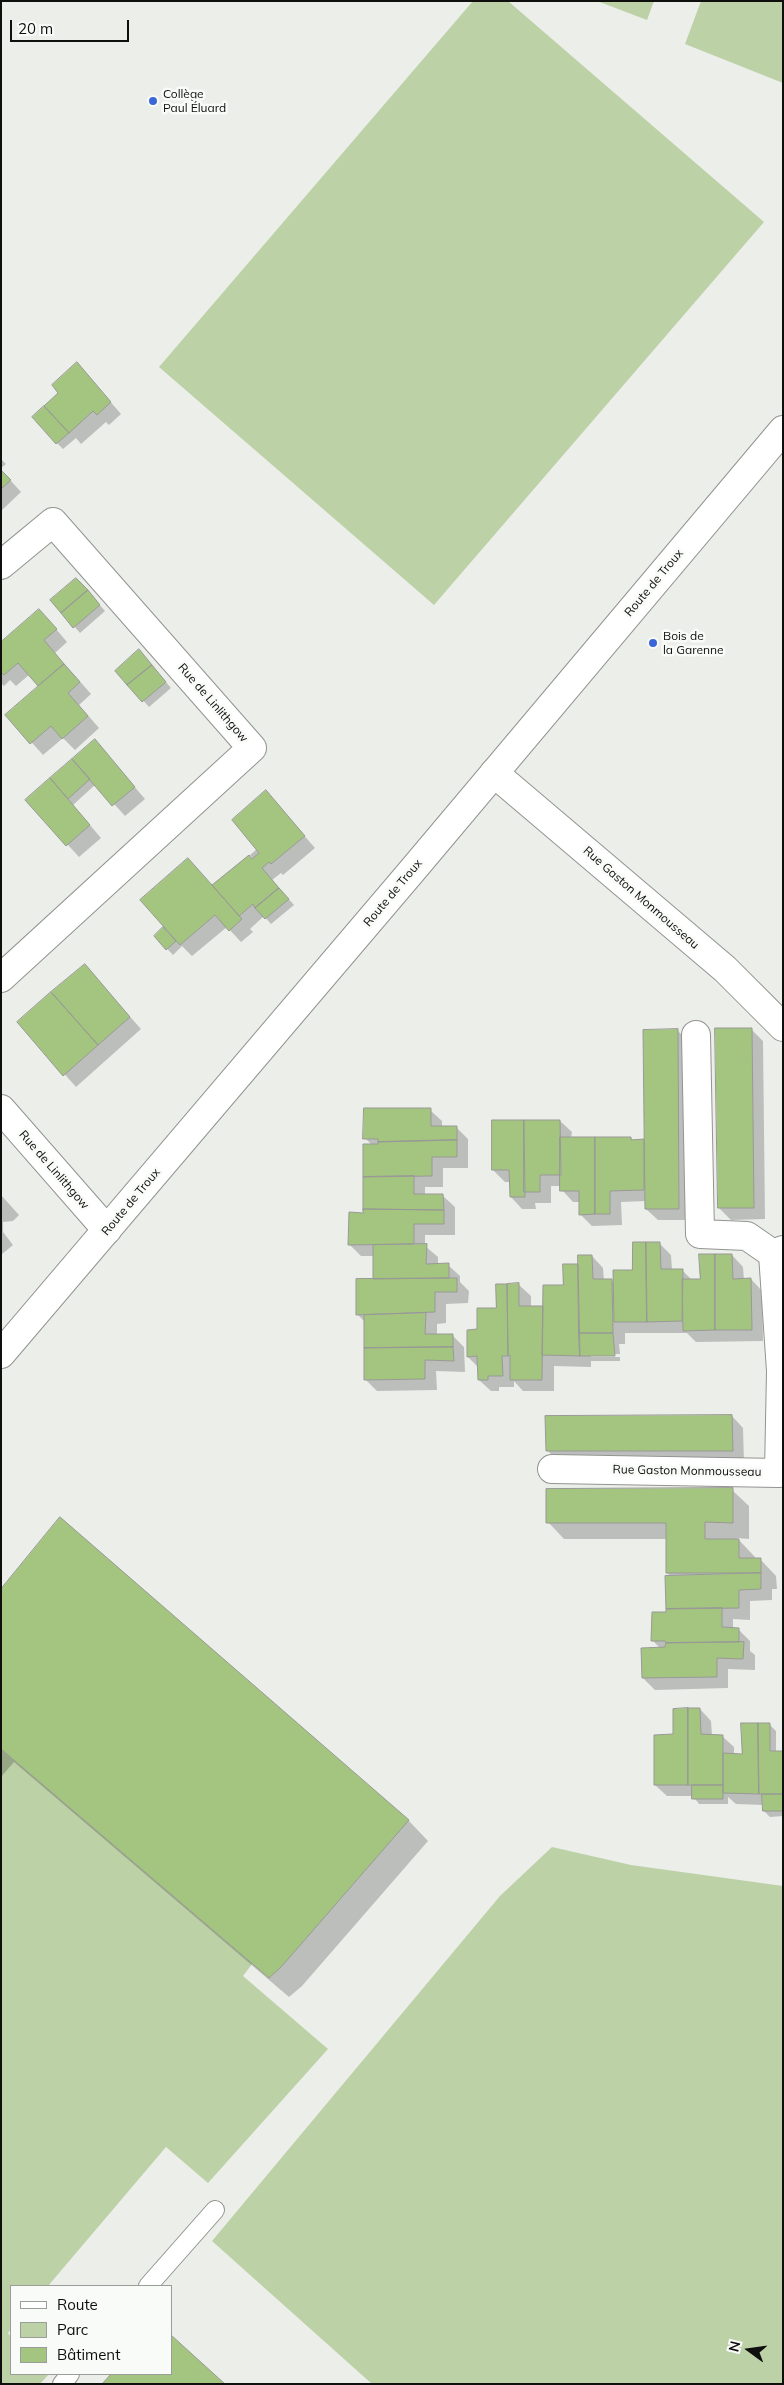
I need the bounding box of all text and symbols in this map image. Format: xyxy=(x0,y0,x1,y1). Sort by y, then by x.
scale bar xyxy=(12,10,131,42)
text: 20 m xyxy=(18,19,53,38)
place label: Collège Paul Éluard xyxy=(163,87,226,115)
marker: Collège Paul Éluard xyxy=(147,95,159,107)
street label: Route de Troux xyxy=(622,546,686,620)
place label: Bois de la Garenne xyxy=(663,629,724,657)
marker: Bois de la Garenne xyxy=(647,637,659,649)
street label: Rue de Linlithgow xyxy=(175,661,251,745)
street label: Rue Gaston Monmousseau xyxy=(580,844,702,952)
street label: Route de Troux xyxy=(361,856,425,930)
street label: Rue de Linlithgow xyxy=(16,1128,92,1212)
street label: Route de Troux xyxy=(99,1165,163,1239)
street label: Rue Gaston Monmousseau xyxy=(612,1463,762,1479)
legend xyxy=(10,2285,172,2375)
text: Route xyxy=(57,2295,98,2314)
text: Parc xyxy=(57,2320,88,2339)
north arrow xyxy=(724,2325,774,2375)
text: N xyxy=(724,2339,744,2354)
text: Bâtiment xyxy=(57,2345,120,2364)

